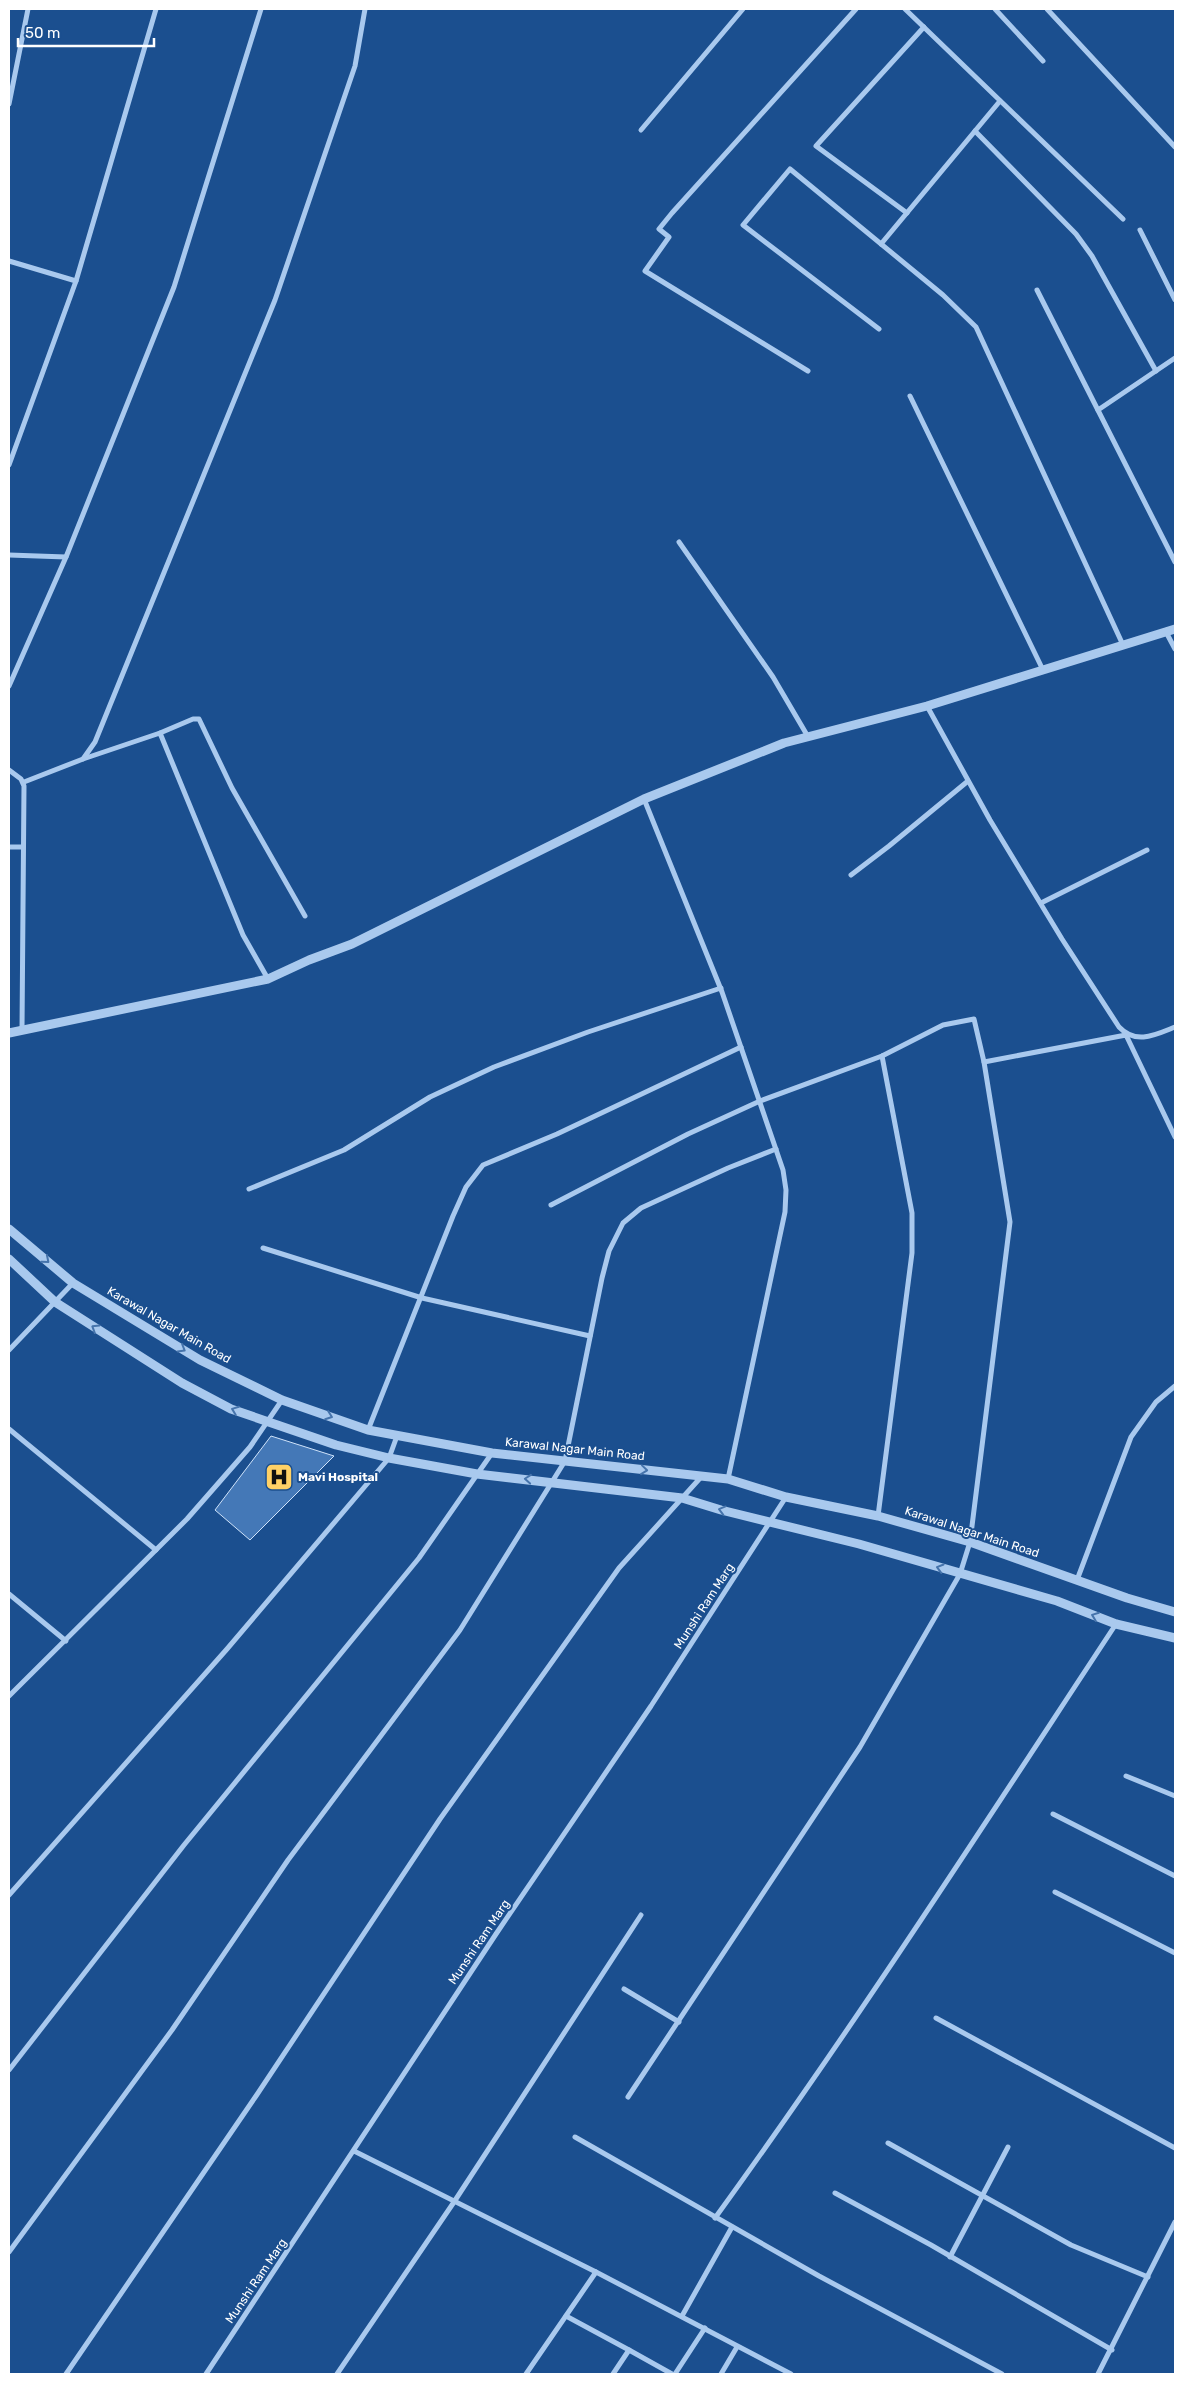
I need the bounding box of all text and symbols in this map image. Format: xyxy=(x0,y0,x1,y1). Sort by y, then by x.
scale bar xyxy=(18,15,154,47)
text: 50 m xyxy=(25,24,60,42)
one-way arrow xyxy=(40,1254,49,1263)
street label: Karawal Nagar Main Road xyxy=(105,1284,233,1366)
one-way arrow xyxy=(91,1324,100,1334)
one-way arrow xyxy=(176,1342,185,1352)
one-way arrow xyxy=(231,1406,240,1416)
one-way arrow xyxy=(324,1411,333,1421)
street label: Karawal Nagar Main Road xyxy=(504,1435,646,1463)
hospital icon: Mavi Hospital xyxy=(264,1462,294,1492)
one-way arrow xyxy=(640,1464,648,1475)
place label: Mavi Hospital xyxy=(298,1470,378,1484)
one-way arrow xyxy=(524,1474,532,1485)
street label: Karawal Nagar Main Road xyxy=(903,1504,1041,1560)
one-way arrow xyxy=(719,1506,727,1516)
street label: Munshi Ram Marg xyxy=(671,1561,737,1651)
one-way arrow xyxy=(936,1563,944,1573)
one-way arrow xyxy=(1091,1612,1100,1622)
street label: Munshi Ram Marg xyxy=(445,1897,513,1987)
street label: Munshi Ram Marg xyxy=(222,2236,290,2326)

